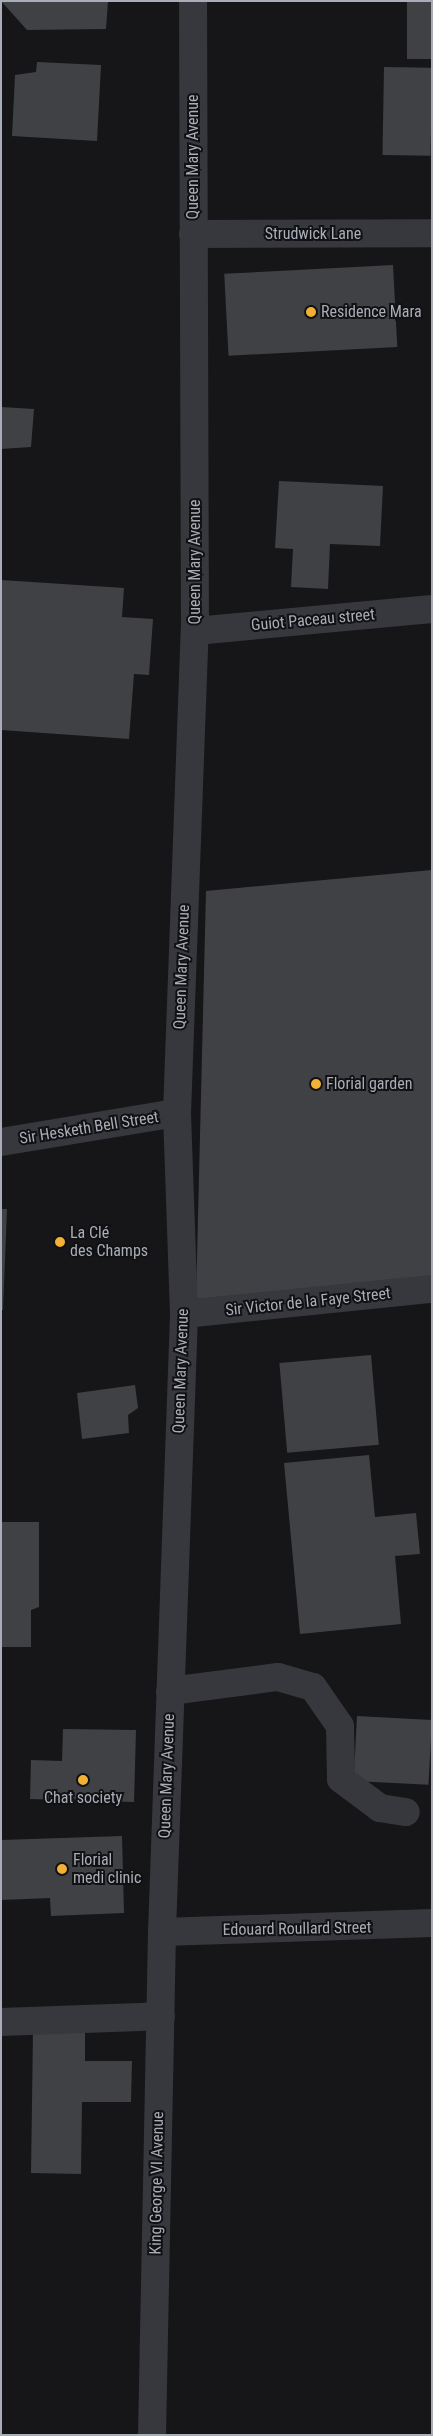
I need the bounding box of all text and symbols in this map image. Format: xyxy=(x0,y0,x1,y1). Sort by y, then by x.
street label: Queen Mary Avenue xyxy=(183,95,203,219)
street label: Strudwick Lane xyxy=(265,224,361,244)
place label: Residence Mara xyxy=(321,302,422,322)
marker: Residence Mara xyxy=(305,306,317,318)
street label: Queen Mary Avenue xyxy=(185,500,205,624)
street label: Guiot Paceau street xyxy=(250,605,376,635)
street label: Queen Mary Avenue xyxy=(170,904,194,1030)
place label: Florial garden xyxy=(326,1074,412,1094)
marker: Florial garden xyxy=(310,1078,322,1090)
street label: Sir Hesketh Bell Street xyxy=(18,1108,160,1148)
place label: La Clé des Champs xyxy=(70,1223,148,1261)
marker: La Clé des Champs xyxy=(54,1236,66,1248)
street label: Sir Victor de la Faye Street xyxy=(224,1284,392,1320)
street label: Queen Mary Avenue xyxy=(169,1308,193,1434)
street label: Queen Mary Avenue xyxy=(155,1713,179,1839)
marker: Chat society xyxy=(77,1774,89,1786)
place label: Chat society xyxy=(44,1788,122,1808)
place label: Florial medi clinic xyxy=(73,1850,141,1888)
marker: Florial medi clinic xyxy=(55,1862,69,1876)
street label: Edouard Roullard Street xyxy=(223,1918,371,1940)
street label: King George VI Avenue xyxy=(146,2111,168,2255)

